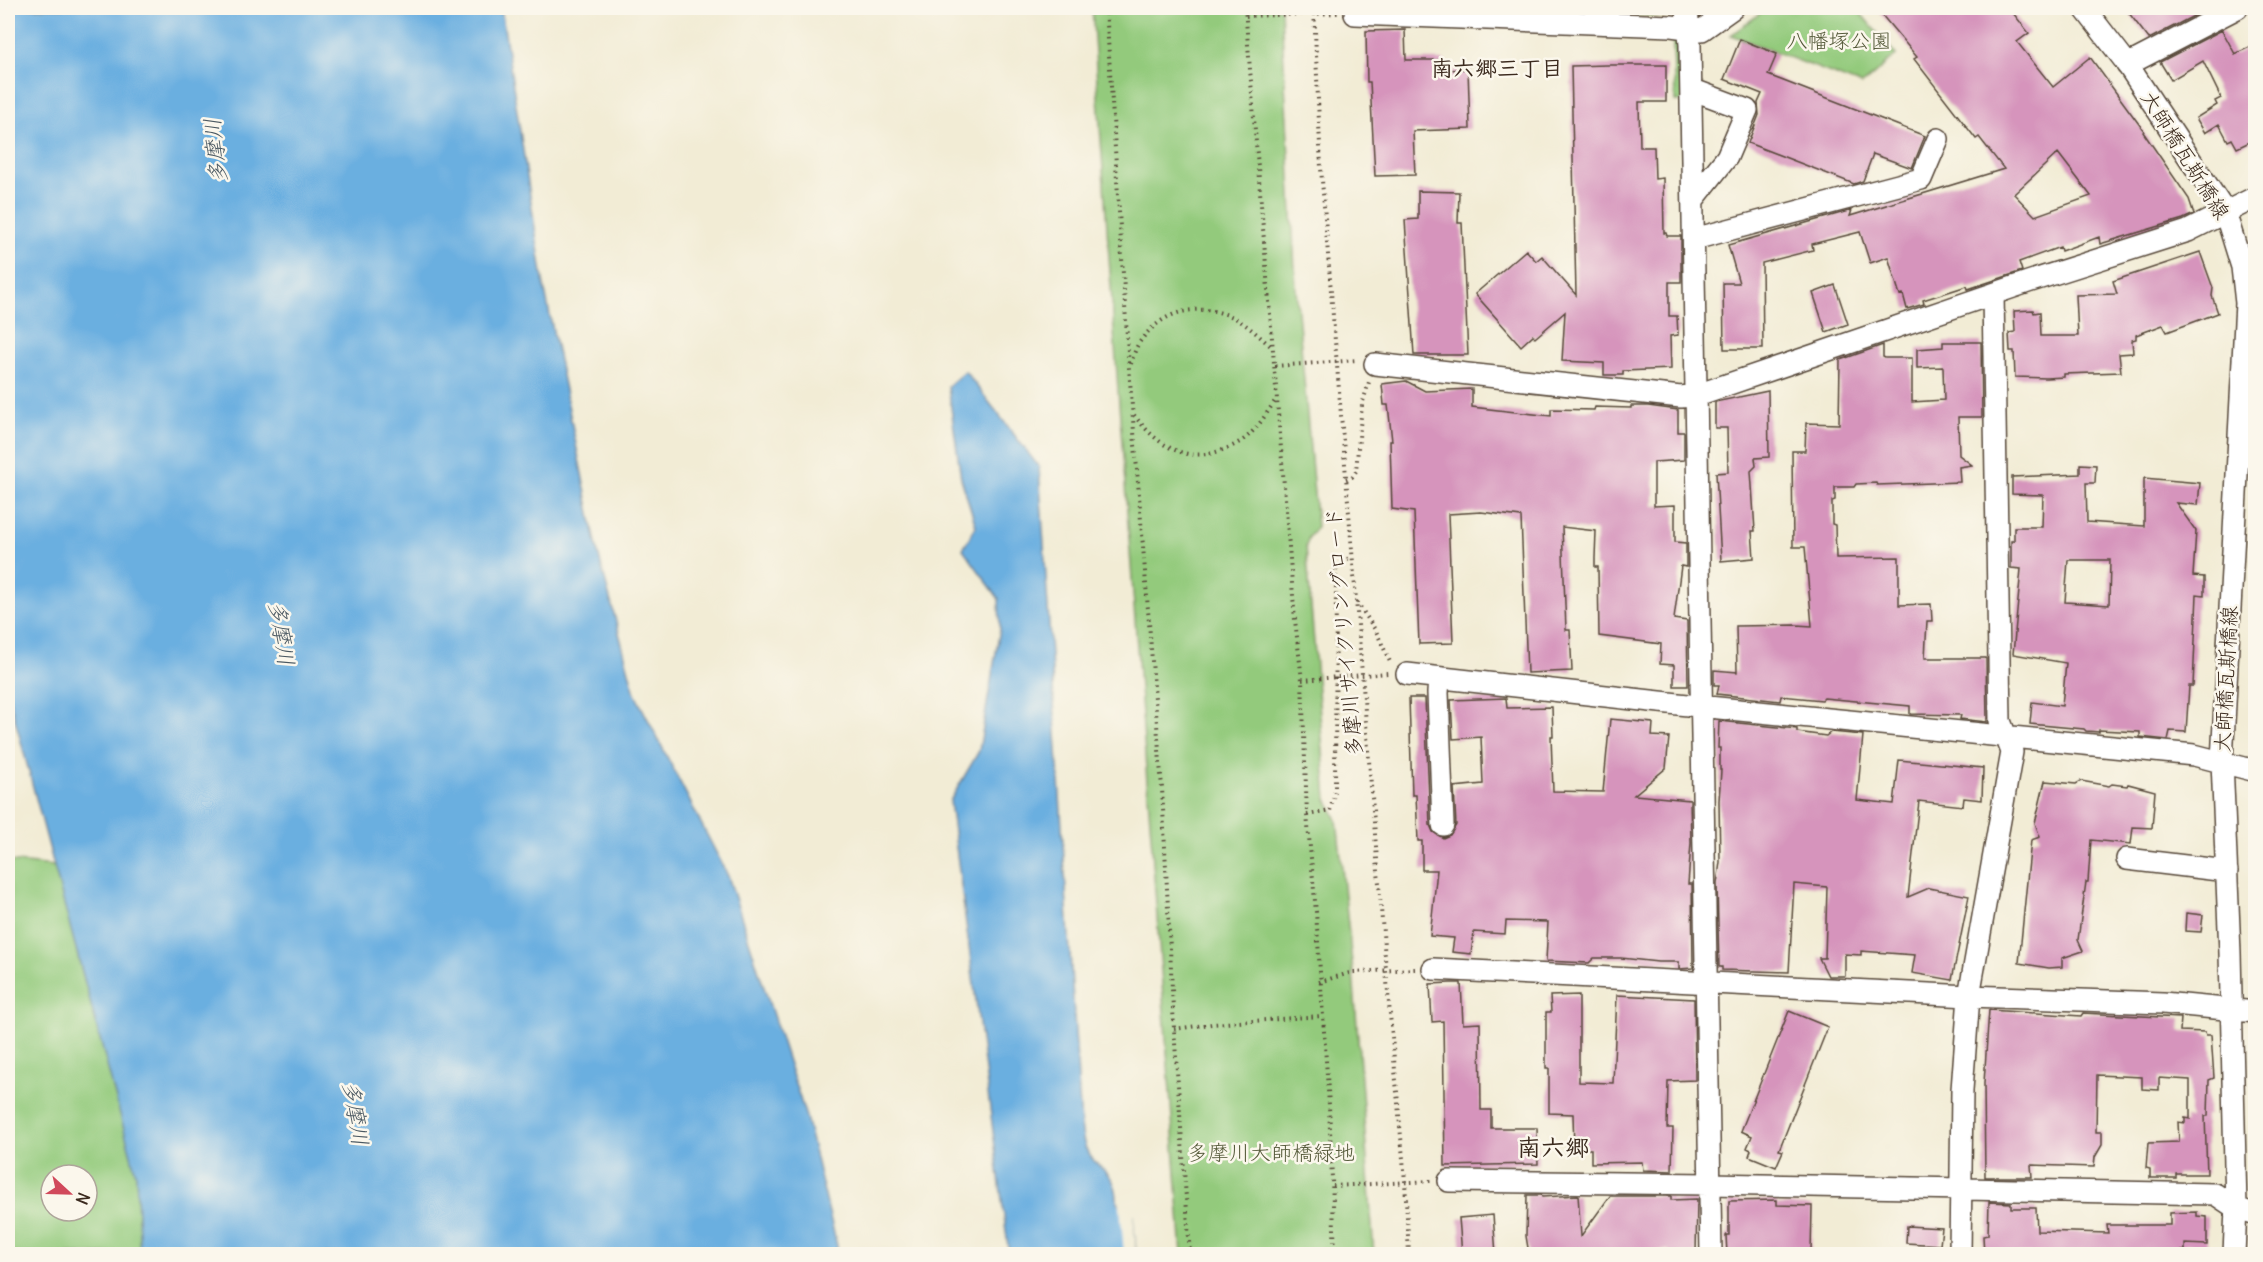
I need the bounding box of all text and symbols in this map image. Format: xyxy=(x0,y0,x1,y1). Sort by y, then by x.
park label: 八幡塚公園 xyxy=(1787,27,1892,54)
district label: 南六郷三丁目 xyxy=(1431,54,1563,82)
street label: 大師橋瓦斯橋線 xyxy=(2135,85,2236,224)
water label: 多摩川 xyxy=(198,117,232,185)
street label: 多摩川サイクリングロード xyxy=(1319,506,1368,758)
water label: 多摩川 xyxy=(263,598,301,668)
street label: 大師橋瓦斯橋線 xyxy=(2208,605,2243,753)
water label: 多摩川 xyxy=(337,1078,375,1148)
district label: 南六郷 xyxy=(1517,1132,1589,1162)
park label: 多摩川大師橋緑地 xyxy=(1187,1139,1355,1166)
north arrow xyxy=(39,1163,99,1223)
text: N xyxy=(72,1190,94,1207)

